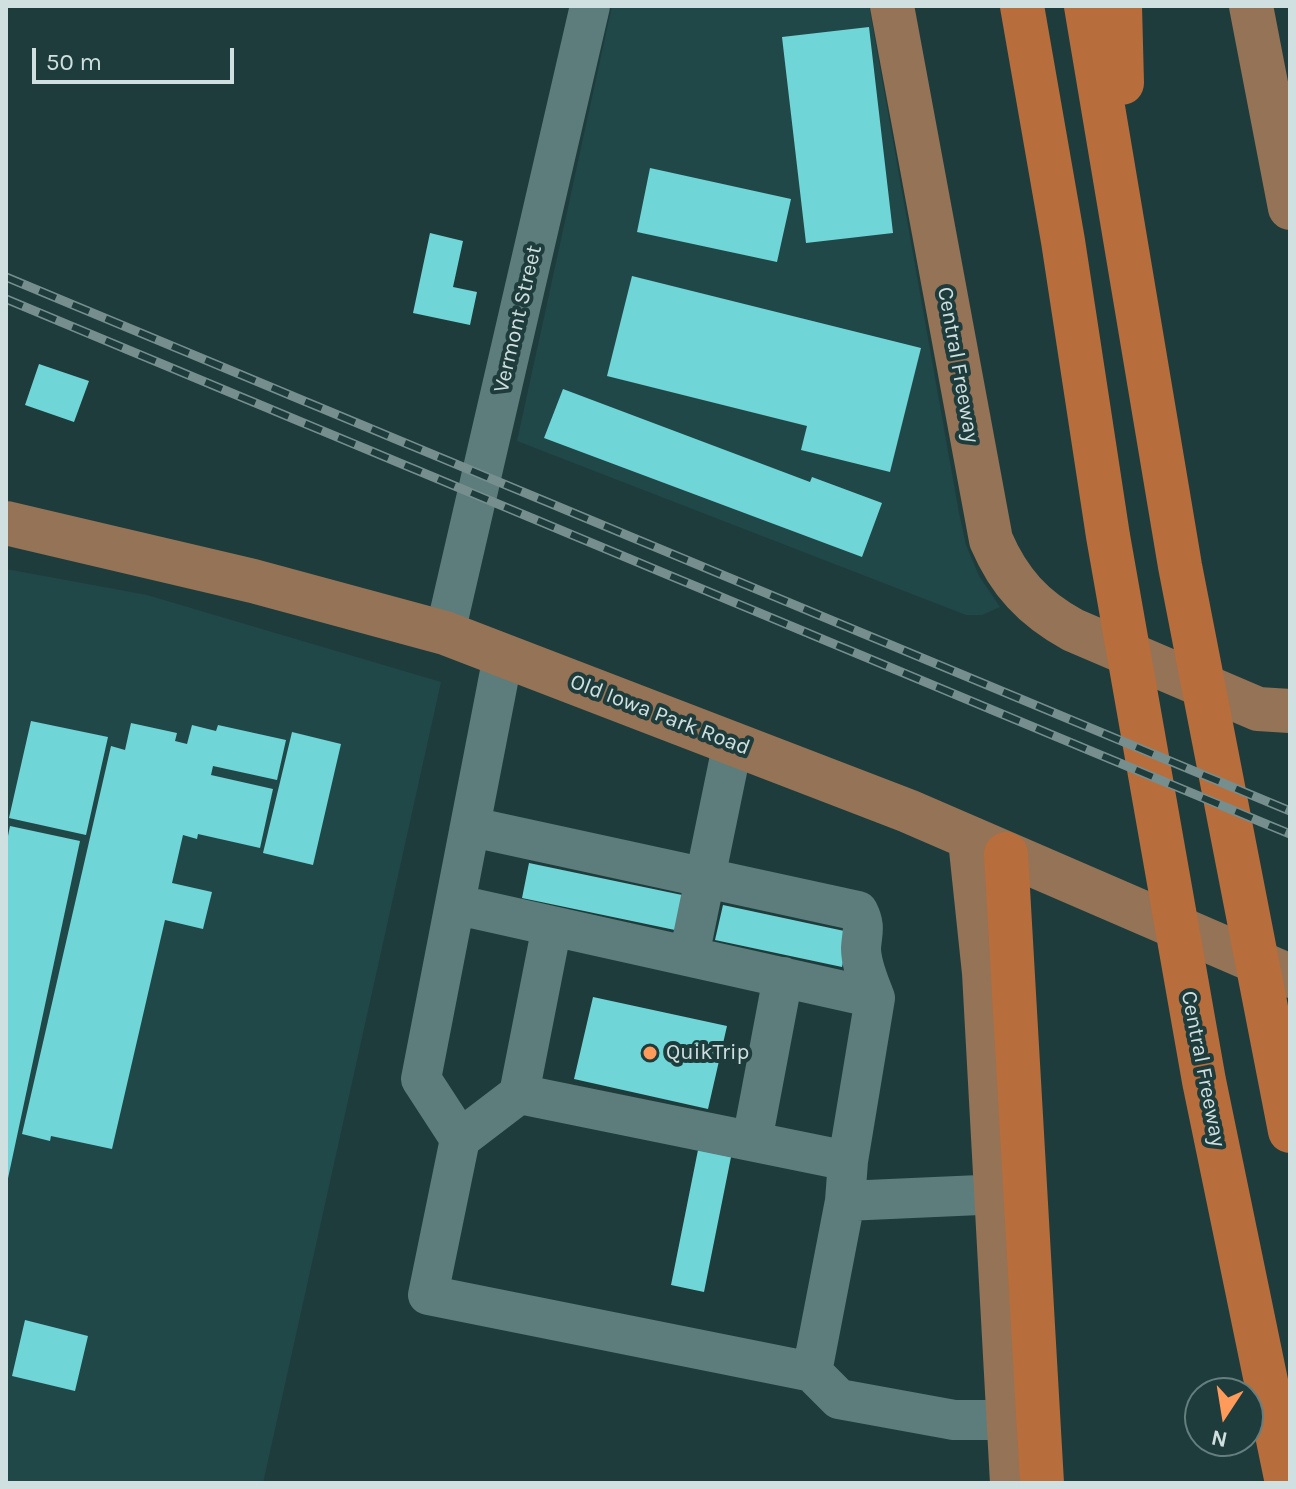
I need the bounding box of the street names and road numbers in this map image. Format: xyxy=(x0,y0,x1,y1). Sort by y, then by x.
street label: Vermont Street xyxy=(488,243,548,395)
street label: Central Freeway xyxy=(931,285,985,445)
street label: Old Iowa Park Road xyxy=(566,669,754,761)
street label: Central Freeway xyxy=(1175,989,1231,1149)

